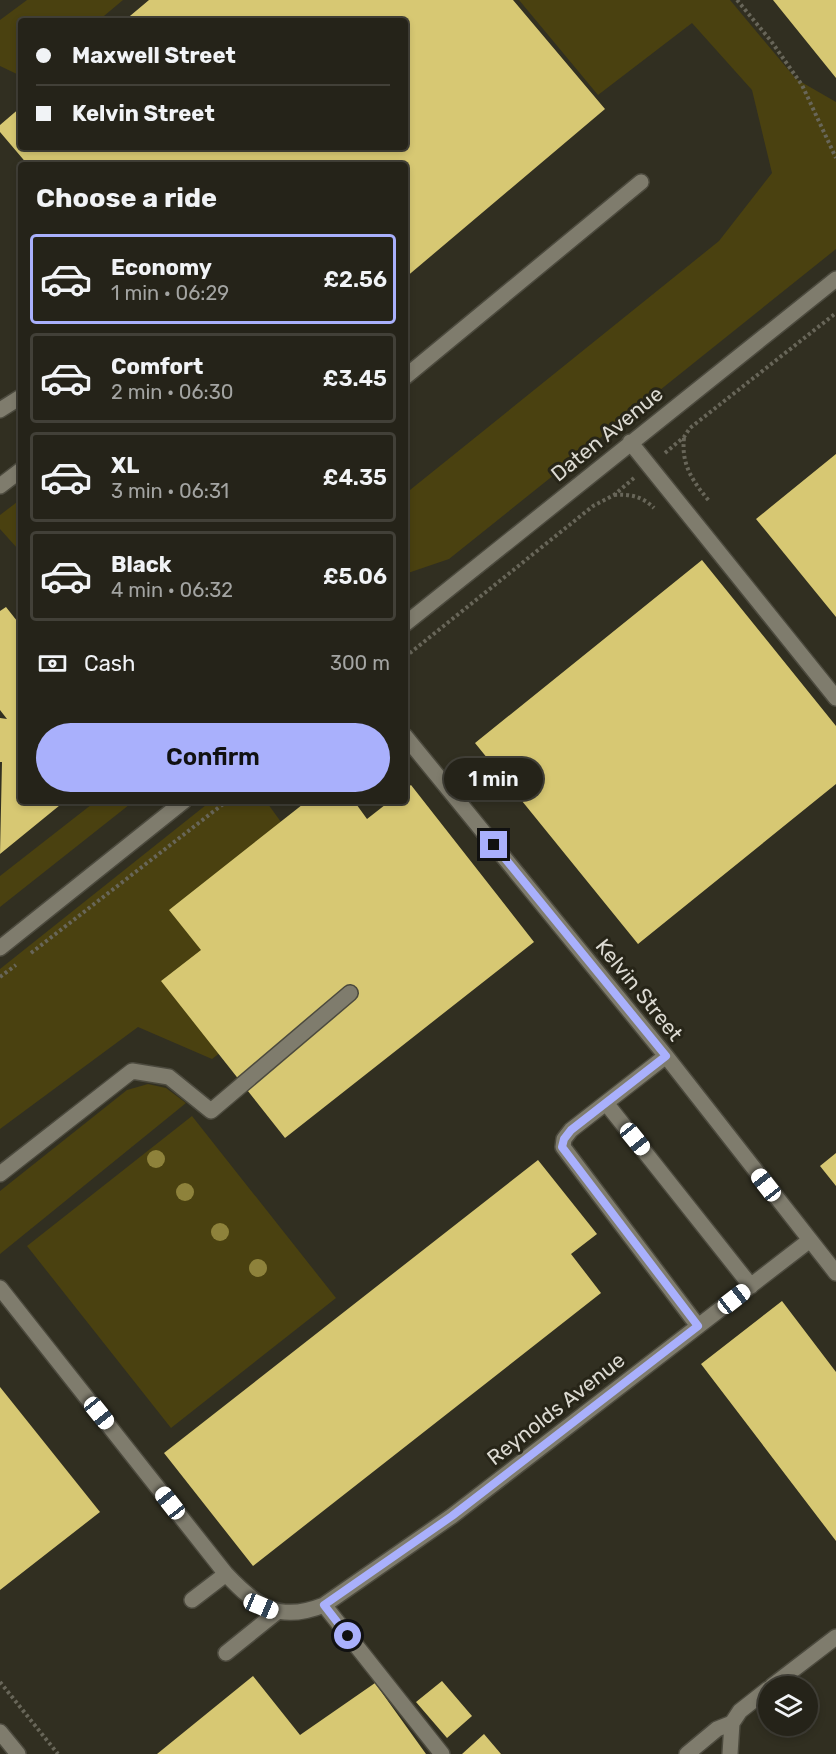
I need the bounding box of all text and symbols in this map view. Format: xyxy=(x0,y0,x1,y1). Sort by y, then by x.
text: Maxwell Street xyxy=(72,42,236,69)
text: Kelvin Street xyxy=(72,100,215,127)
text: Choose a ride xyxy=(36,182,217,214)
icon: car xyxy=(39,252,93,306)
text: Economy xyxy=(111,254,212,281)
text: £2.56 xyxy=(323,266,387,293)
text: 1 min · 06:29 xyxy=(111,281,229,305)
icon: car xyxy=(39,351,93,405)
text: Comfort xyxy=(111,353,203,380)
text: £3.45 xyxy=(323,365,387,392)
text: 2 min · 06:30 xyxy=(111,380,233,404)
street label: Daten Avenue xyxy=(546,381,668,486)
icon: car xyxy=(39,450,93,504)
text: XL xyxy=(111,452,139,479)
text: £4.35 xyxy=(323,464,387,491)
text: 3 min · 06:31 xyxy=(111,479,229,503)
icon: car xyxy=(39,549,93,603)
text: Black xyxy=(111,551,172,578)
text: £5.06 xyxy=(323,563,387,590)
text: 4 min · 06:32 xyxy=(111,578,233,602)
icon: cash xyxy=(36,647,69,680)
text: Cash xyxy=(84,650,135,677)
text: 300 m xyxy=(330,651,390,675)
button: Confirm xyxy=(36,723,390,792)
callout: 1 min xyxy=(444,758,544,800)
text: 1 min xyxy=(468,767,519,791)
route end xyxy=(480,831,507,858)
street label: Kelvin Street xyxy=(591,934,688,1046)
car xyxy=(617,1119,653,1159)
car xyxy=(748,1165,784,1205)
car xyxy=(714,1281,754,1317)
street label: Reynolds Avenue xyxy=(482,1347,630,1470)
car xyxy=(81,1393,117,1433)
car xyxy=(152,1483,188,1523)
car xyxy=(241,1591,281,1621)
route start xyxy=(334,1622,361,1649)
map controls xyxy=(758,1676,818,1736)
button: layers xyxy=(758,1676,818,1736)

